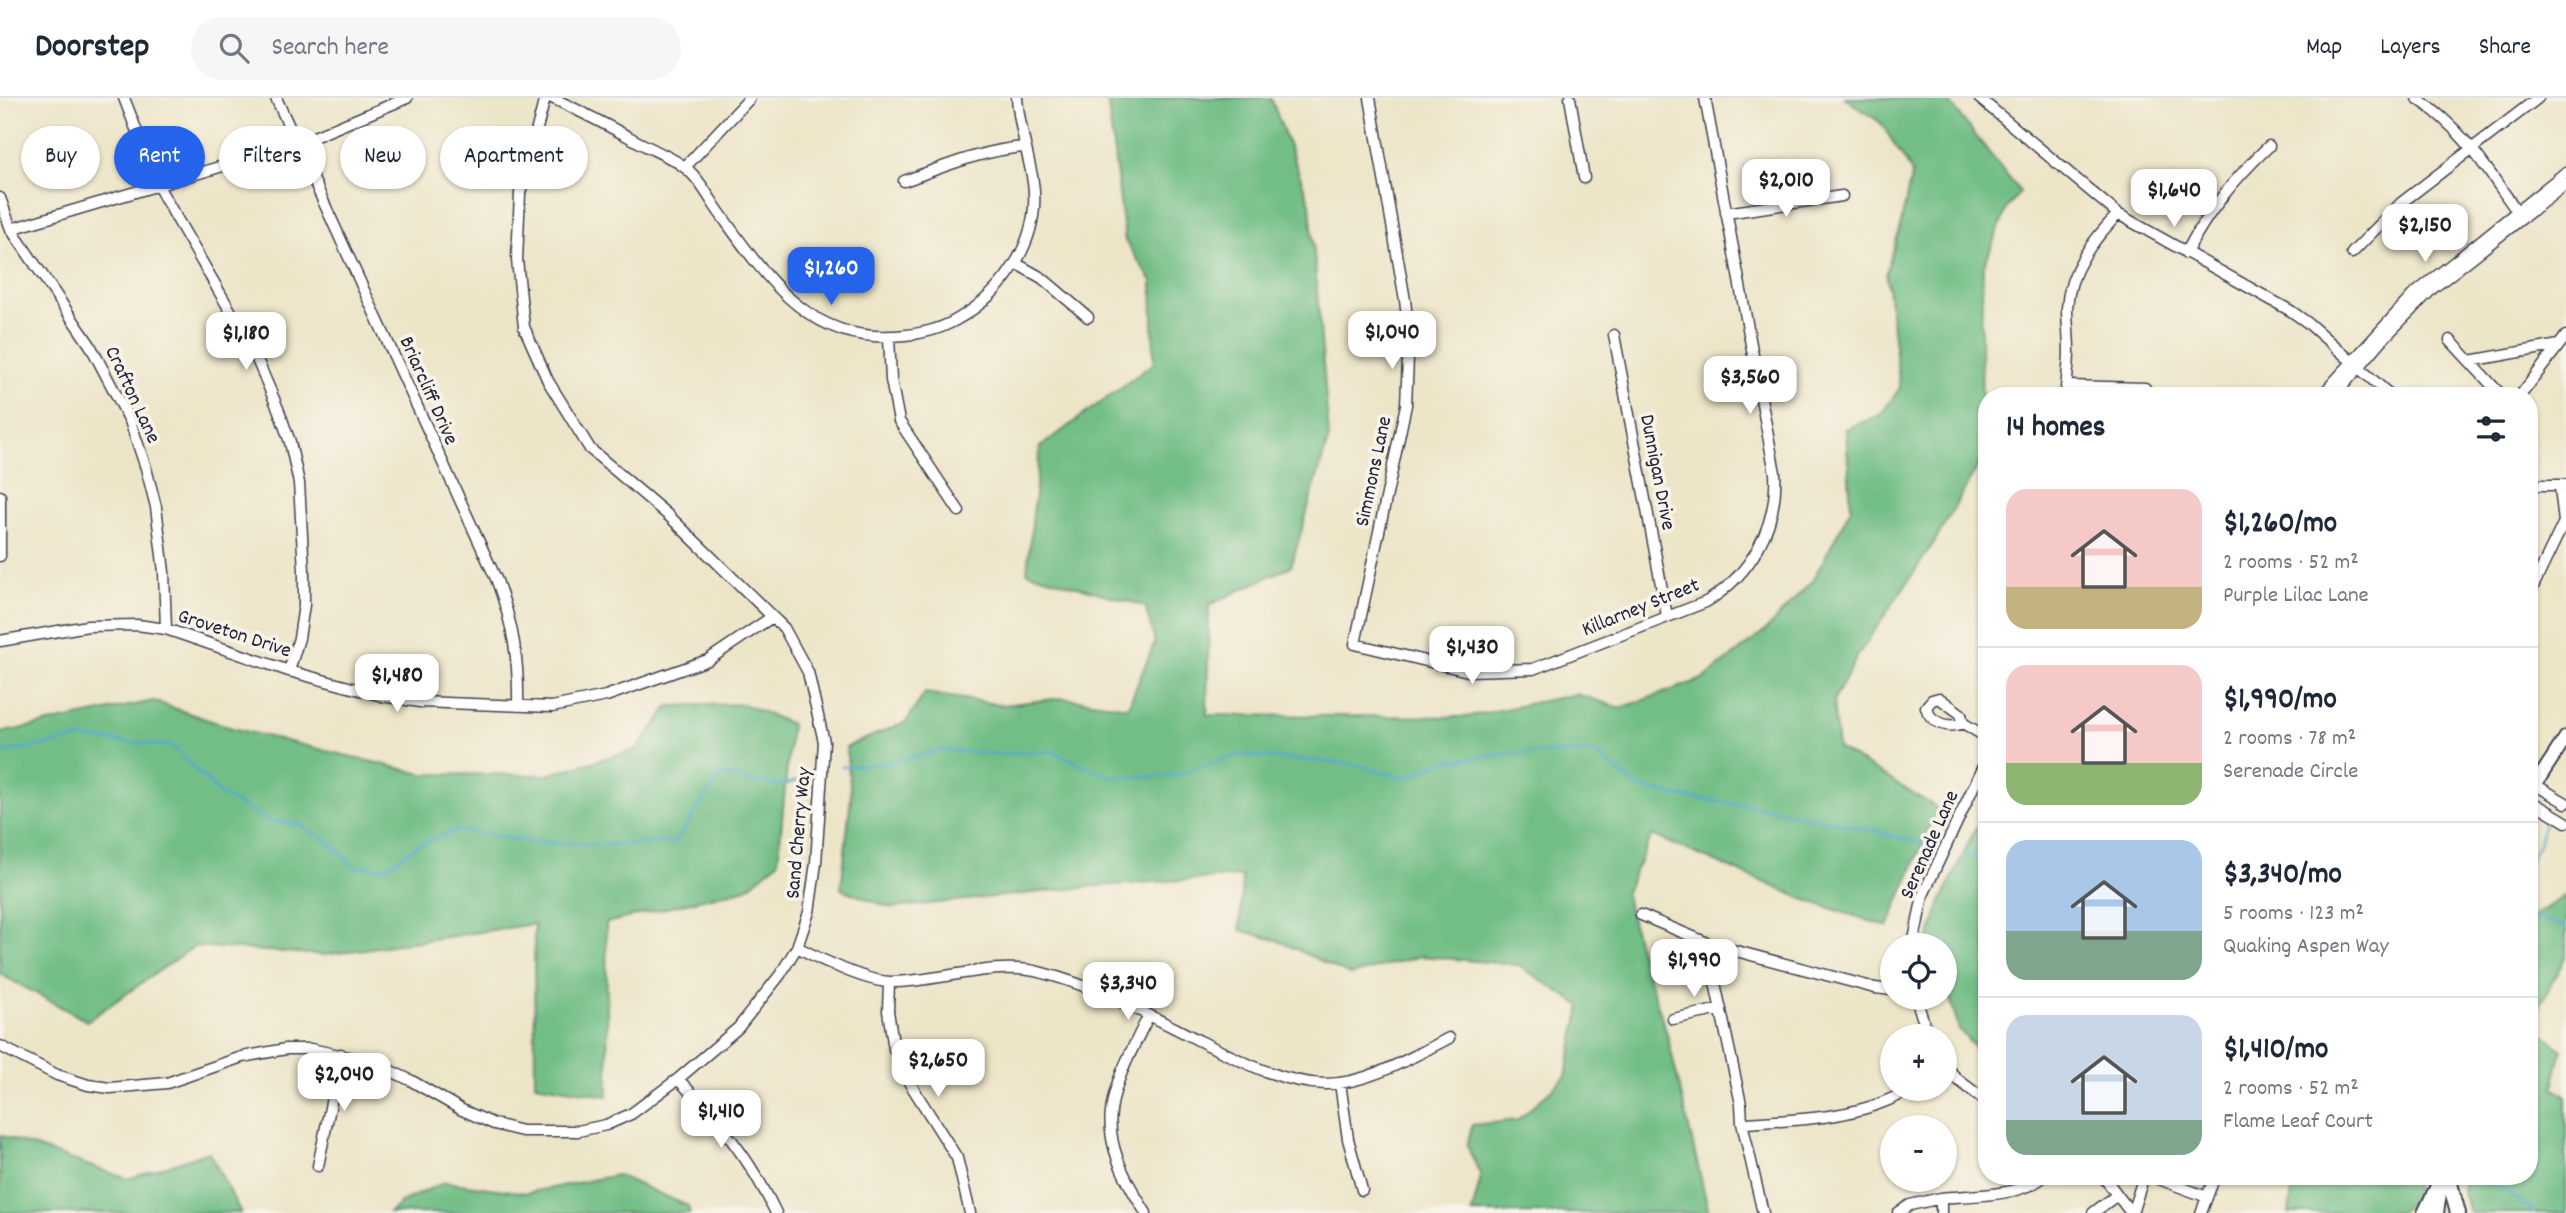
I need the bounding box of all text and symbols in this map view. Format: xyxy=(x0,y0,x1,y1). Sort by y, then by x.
search box xyxy=(191,17,681,80)
text: Doorstep xyxy=(35,25,149,72)
icon: search xyxy=(215,29,253,67)
text: Search here xyxy=(271,30,389,67)
text: Map xyxy=(2306,31,2342,65)
text: Layers xyxy=(2380,31,2441,65)
text: Share xyxy=(2479,31,2531,65)
chip: Buy xyxy=(21,126,100,189)
chip: Rent xyxy=(114,126,205,189)
chip: Filters xyxy=(219,126,326,189)
chip: New xyxy=(340,126,426,189)
chip: Apartment xyxy=(440,126,588,189)
pin: $2,010 xyxy=(1729,159,1843,219)
text: $2,010 xyxy=(1758,165,1814,198)
pin: $1,640 xyxy=(2117,170,2231,229)
text: $1,640 xyxy=(2147,175,2201,208)
pin: $2,150 xyxy=(2368,204,2482,264)
text: $2,150 xyxy=(2398,210,2452,243)
pin: $1,260 xyxy=(774,248,888,307)
text: $1,260 xyxy=(804,253,858,286)
pin: $1,040 xyxy=(1335,312,1449,371)
pin: $1,180 xyxy=(189,313,303,372)
text: $1,040 xyxy=(1364,317,1420,350)
text: $1,180 xyxy=(222,318,270,351)
street label: Briarcliff Drive xyxy=(390,332,465,450)
street label: Crafton Lane xyxy=(96,342,167,449)
pin: $3,560 xyxy=(1693,356,1807,416)
text: $3,560 xyxy=(1720,362,1780,395)
text: 14 homes xyxy=(2006,408,2105,451)
icon: filters xyxy=(2472,410,2510,448)
street label: Dunnigan Drive xyxy=(1630,412,1682,533)
street label: Simmons Lane xyxy=(1349,414,1401,530)
text: $1,260/mo xyxy=(2223,504,2337,547)
icon: home xyxy=(2062,517,2146,601)
text: 2 rooms · 52 m² xyxy=(2223,547,2359,580)
street label: Killarney Street xyxy=(1578,571,1705,646)
text: Purple Lilac Lane xyxy=(2223,580,2369,613)
street label: Groveton Drive xyxy=(173,602,295,667)
pin: $1,430 xyxy=(1415,626,1529,686)
text: $1,430 xyxy=(1445,632,1499,665)
pin: $1,480 xyxy=(340,654,454,714)
text: $1,480 xyxy=(371,660,423,693)
text: $1,990/mo xyxy=(2223,680,2337,723)
icon: home xyxy=(2062,693,2146,777)
text: 2 rooms · 78 m² xyxy=(2223,723,2356,756)
text: Serenade Circle xyxy=(2223,756,2358,789)
street label: Sand Cherry Way xyxy=(779,766,821,900)
street label: Serenade Lane xyxy=(1893,786,1968,904)
text: $3,340/mo xyxy=(2223,855,2342,898)
icon: home xyxy=(2062,868,2146,952)
text: 5 rooms · 123 m² xyxy=(2223,898,2364,931)
text: Quaking Aspen Way xyxy=(2223,931,2389,964)
map controls xyxy=(1880,933,1957,1192)
button: locate xyxy=(1880,933,1957,1010)
pin: $1,990 xyxy=(1637,940,1751,999)
text: $1,990 xyxy=(1667,945,1721,978)
pin: $3,340 xyxy=(1071,962,1185,1022)
text: $3,340 xyxy=(1099,968,1157,1001)
button: + xyxy=(1880,1024,1957,1101)
text: $1,410/mo xyxy=(2223,1030,2328,1073)
pin: $2,650 xyxy=(881,1040,995,1099)
icon: home xyxy=(2062,1043,2146,1127)
text: $2,650 xyxy=(908,1045,968,1078)
pin: $2,040 xyxy=(287,1054,401,1113)
text: $2,040 xyxy=(314,1059,374,1092)
text: 2 rooms · 52 m² xyxy=(2223,1073,2359,1106)
pin: $1,410 xyxy=(664,1090,778,1150)
text: $1,410 xyxy=(697,1096,745,1129)
text: Flame Leaf Court xyxy=(2223,1106,2373,1139)
button: − xyxy=(1880,1115,1957,1192)

